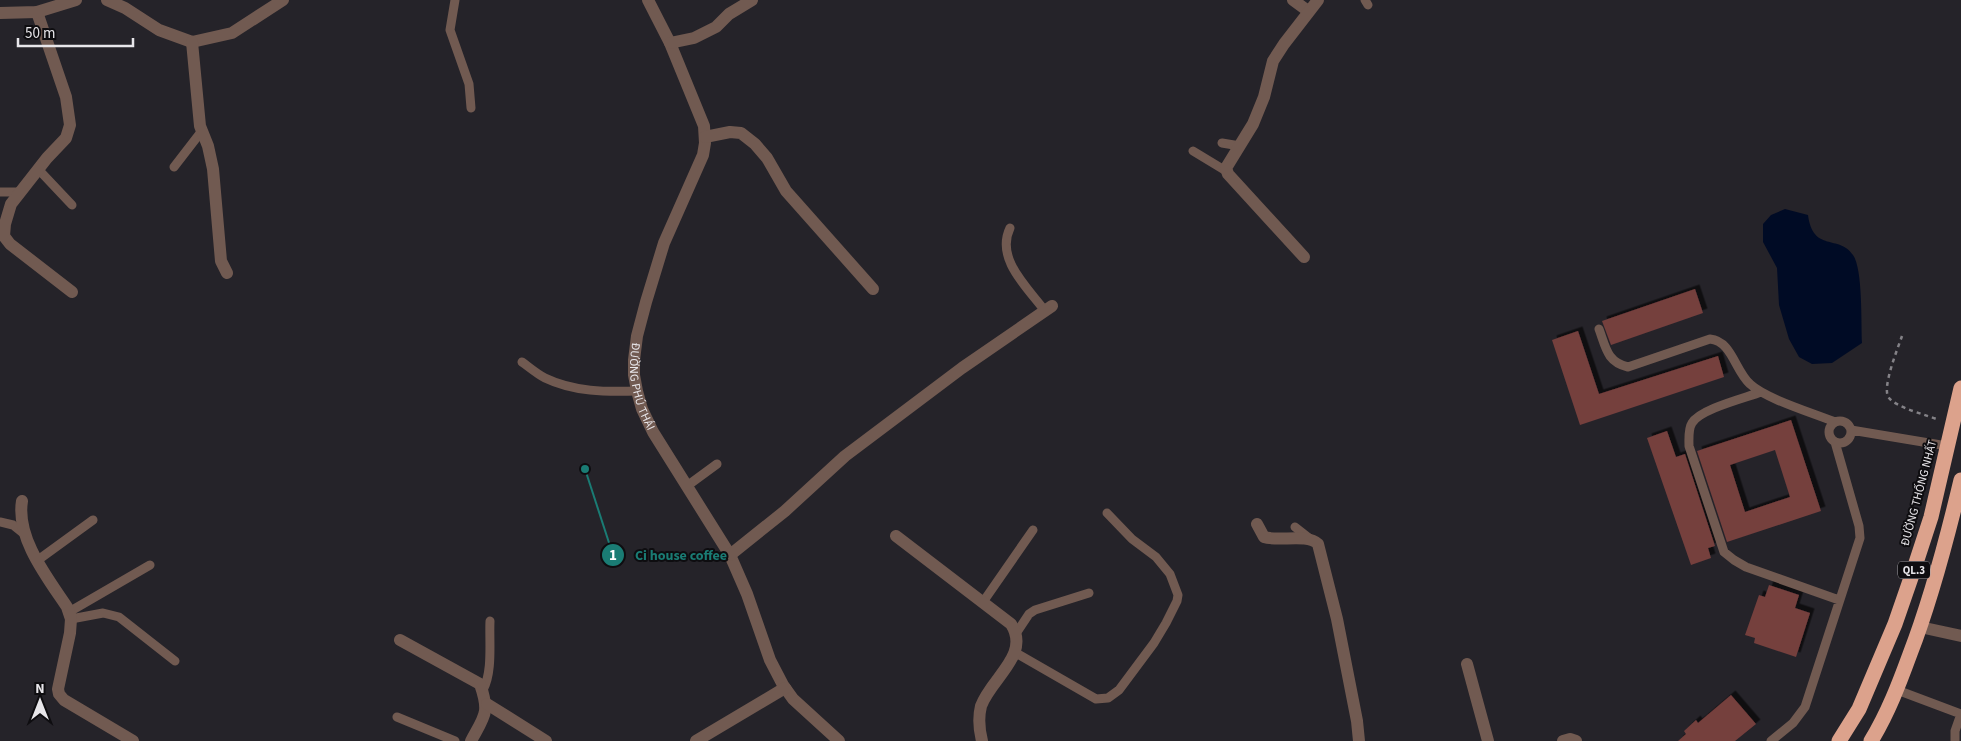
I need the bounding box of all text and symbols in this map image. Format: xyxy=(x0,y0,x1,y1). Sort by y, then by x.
scale bar xyxy=(18,15,132,47)
text: 50 m xyxy=(25,23,55,44)
street label: ĐƯỜNG PHÚ THÁI xyxy=(625,342,659,433)
street label: ĐƯỜNG THỐNG NHẤT xyxy=(1897,438,1941,548)
callout: Ci house coffee xyxy=(600,541,737,570)
text: 1 xyxy=(609,545,617,566)
text: Ci house coffee xyxy=(635,546,727,566)
road number: QL.3 xyxy=(1898,562,1930,578)
north arrow xyxy=(15,676,65,726)
text: N xyxy=(35,679,45,699)

